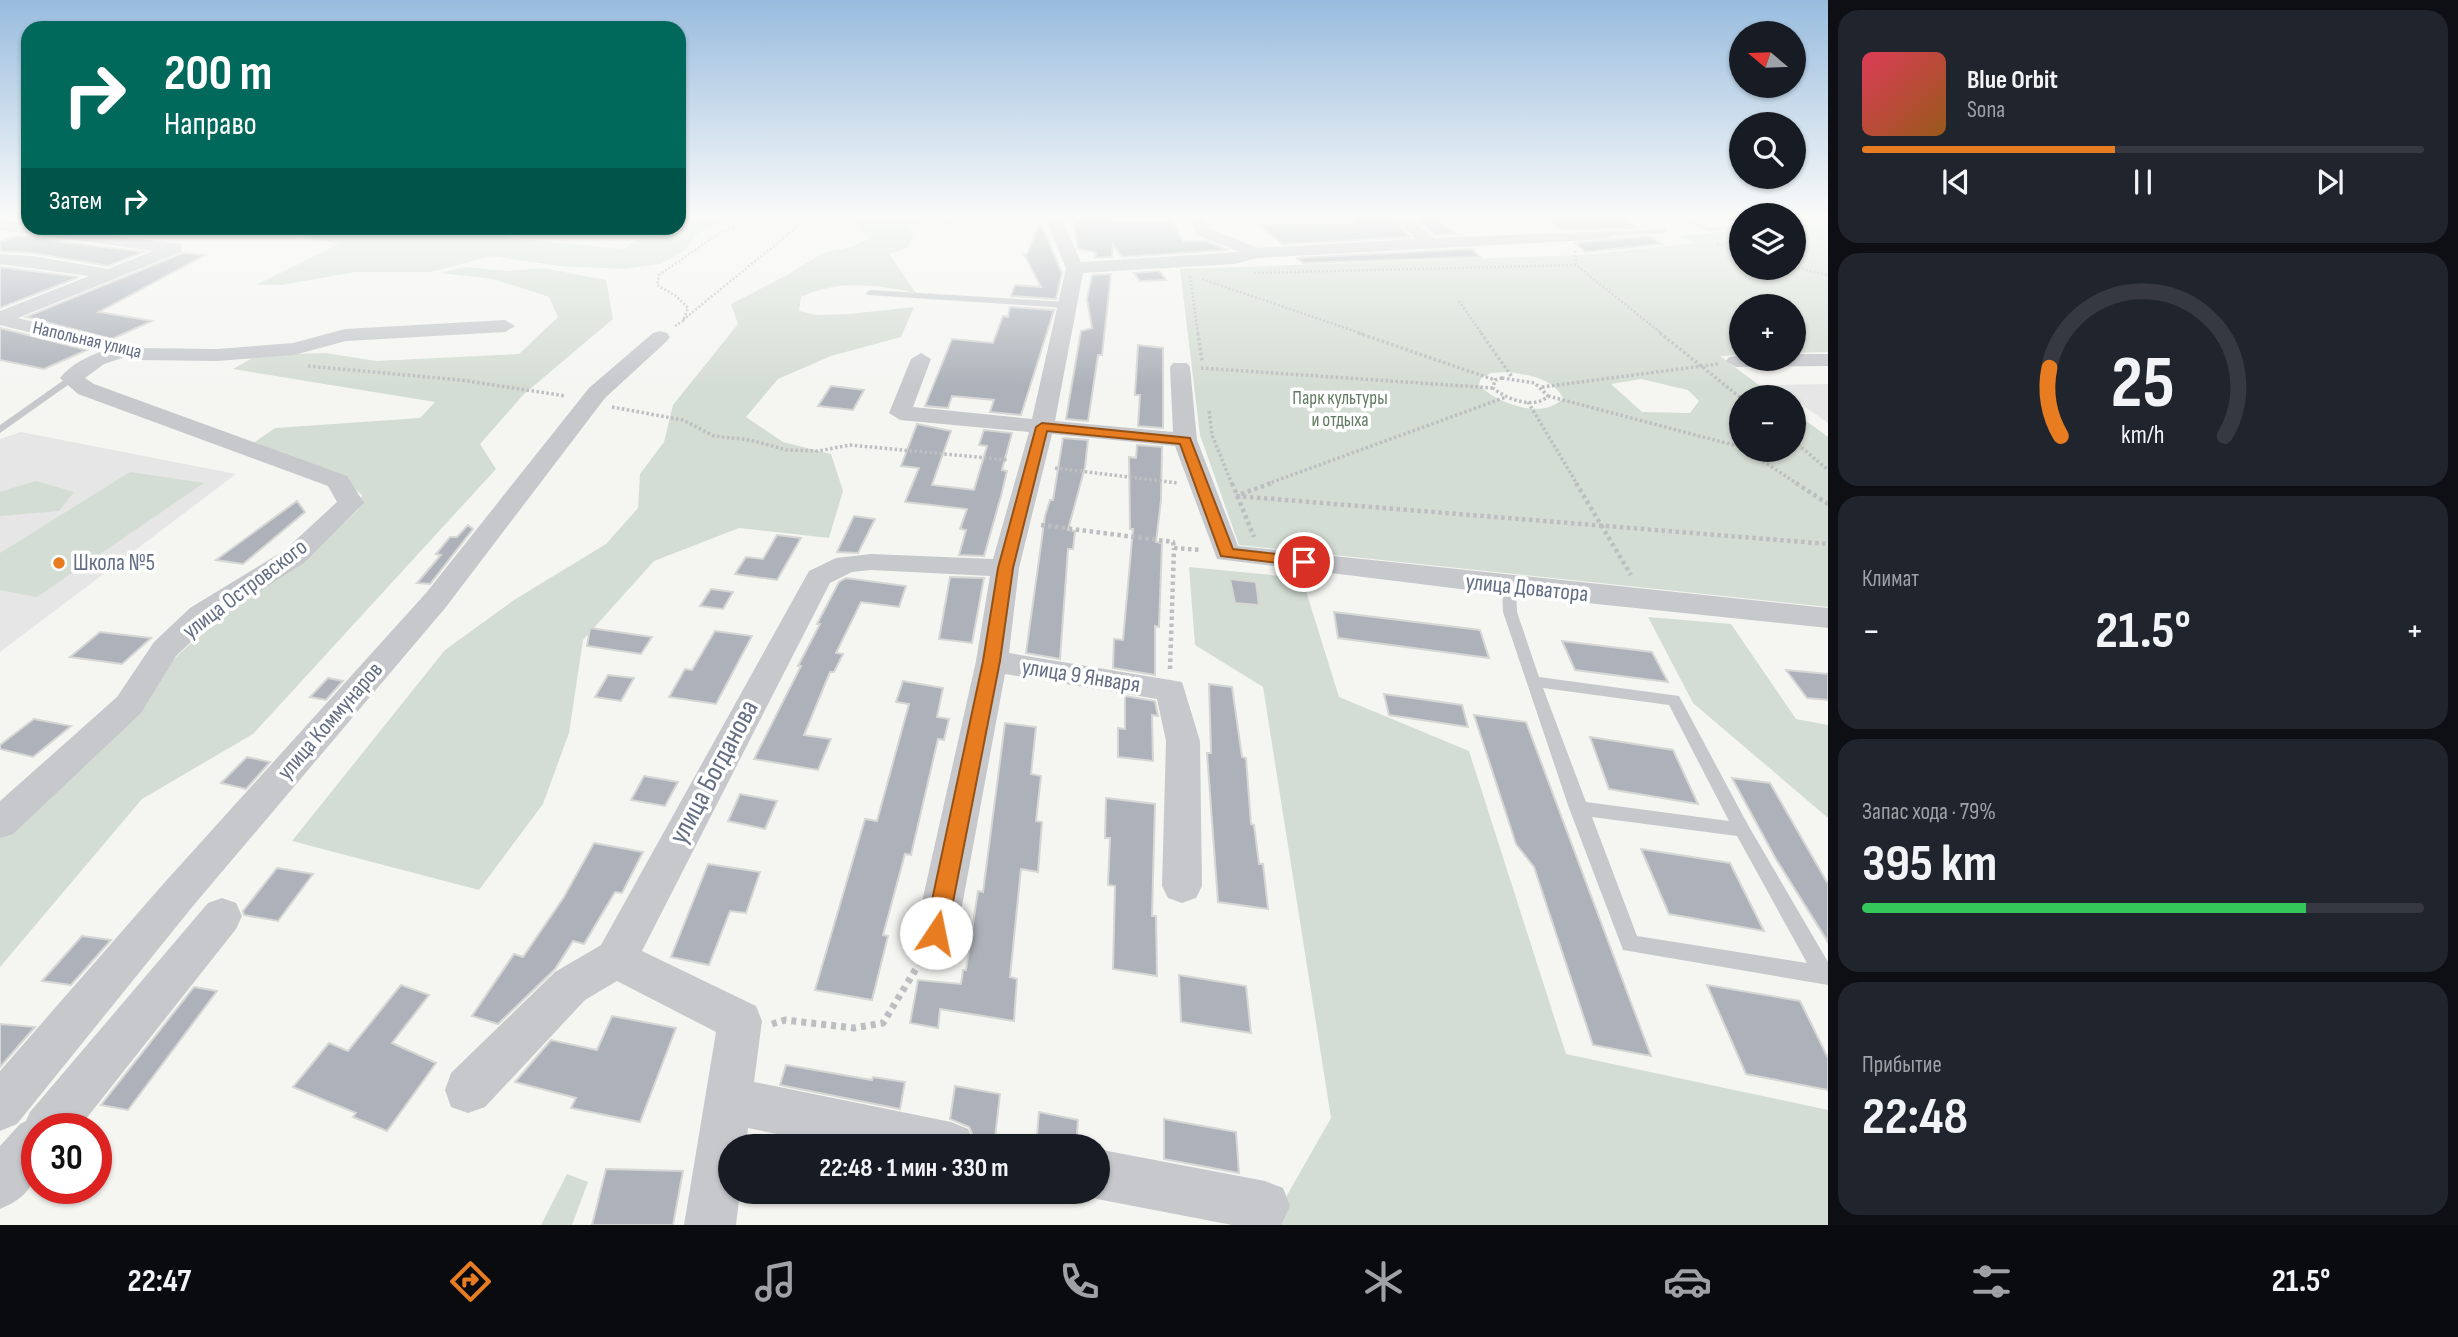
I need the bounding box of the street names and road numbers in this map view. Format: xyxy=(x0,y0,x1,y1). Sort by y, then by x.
street label: Напольная улица xyxy=(30,316,144,364)
street label: улица Островского xyxy=(177,533,313,645)
street label: улица Доватора xyxy=(1464,568,1590,608)
street label: улица 9 Января xyxy=(1020,653,1142,699)
street label: улица Коммунаров xyxy=(271,656,389,786)
street label: улица Богданова xyxy=(662,694,766,850)

